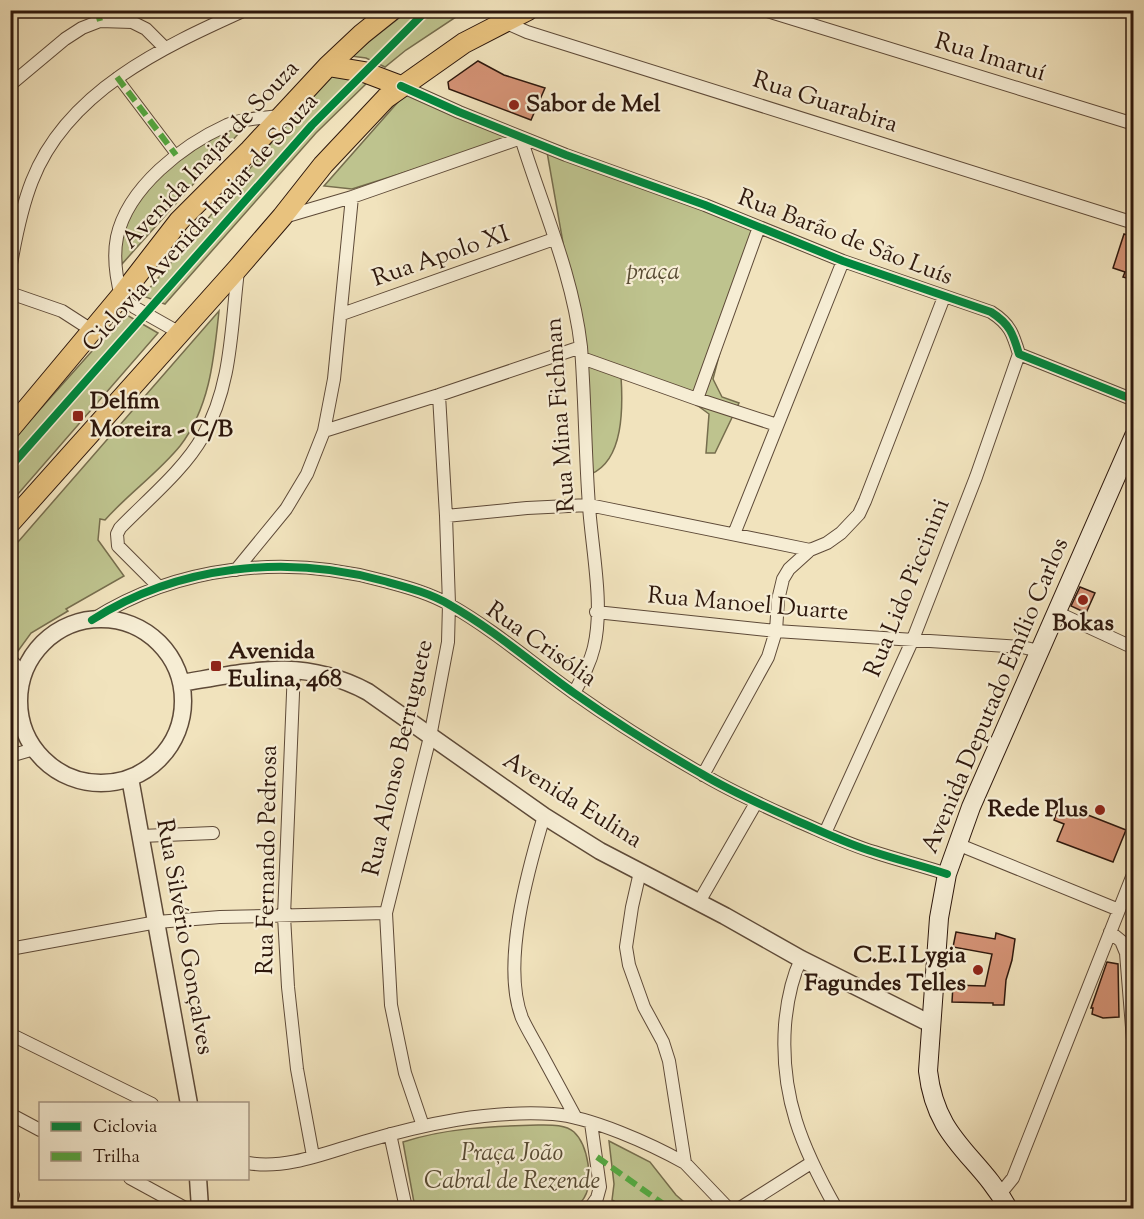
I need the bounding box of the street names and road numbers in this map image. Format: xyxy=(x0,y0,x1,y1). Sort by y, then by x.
street label: Rua Imaruí xyxy=(930,25,1050,91)
street label: Avenida Inajar de Souza xyxy=(114,53,308,257)
street label: Rua Guarabira xyxy=(748,64,902,142)
street label: Ciclovia Avenida Inajar de Souza xyxy=(75,86,327,360)
street label: Rua Barão de São Luís xyxy=(733,181,957,295)
street label: Rua Apolo XI xyxy=(368,218,514,296)
street label: Rua Mina Fichman xyxy=(537,316,585,514)
street label: Rua Lido Piccinini xyxy=(857,494,959,682)
street label: Avenida Deputado Emílio Carlos xyxy=(914,533,1078,859)
street label: Rua Manoel Duarte xyxy=(646,579,850,631)
street label: Rua Crisólia xyxy=(479,594,603,696)
street label: Rua Alonso Berruguete xyxy=(355,636,443,880)
street label: Avenida Eulina xyxy=(496,744,648,858)
street label: Rua Fernando Pedrosa xyxy=(249,745,287,975)
street label: Rua Silvério Gonçalves xyxy=(147,817,221,1057)

